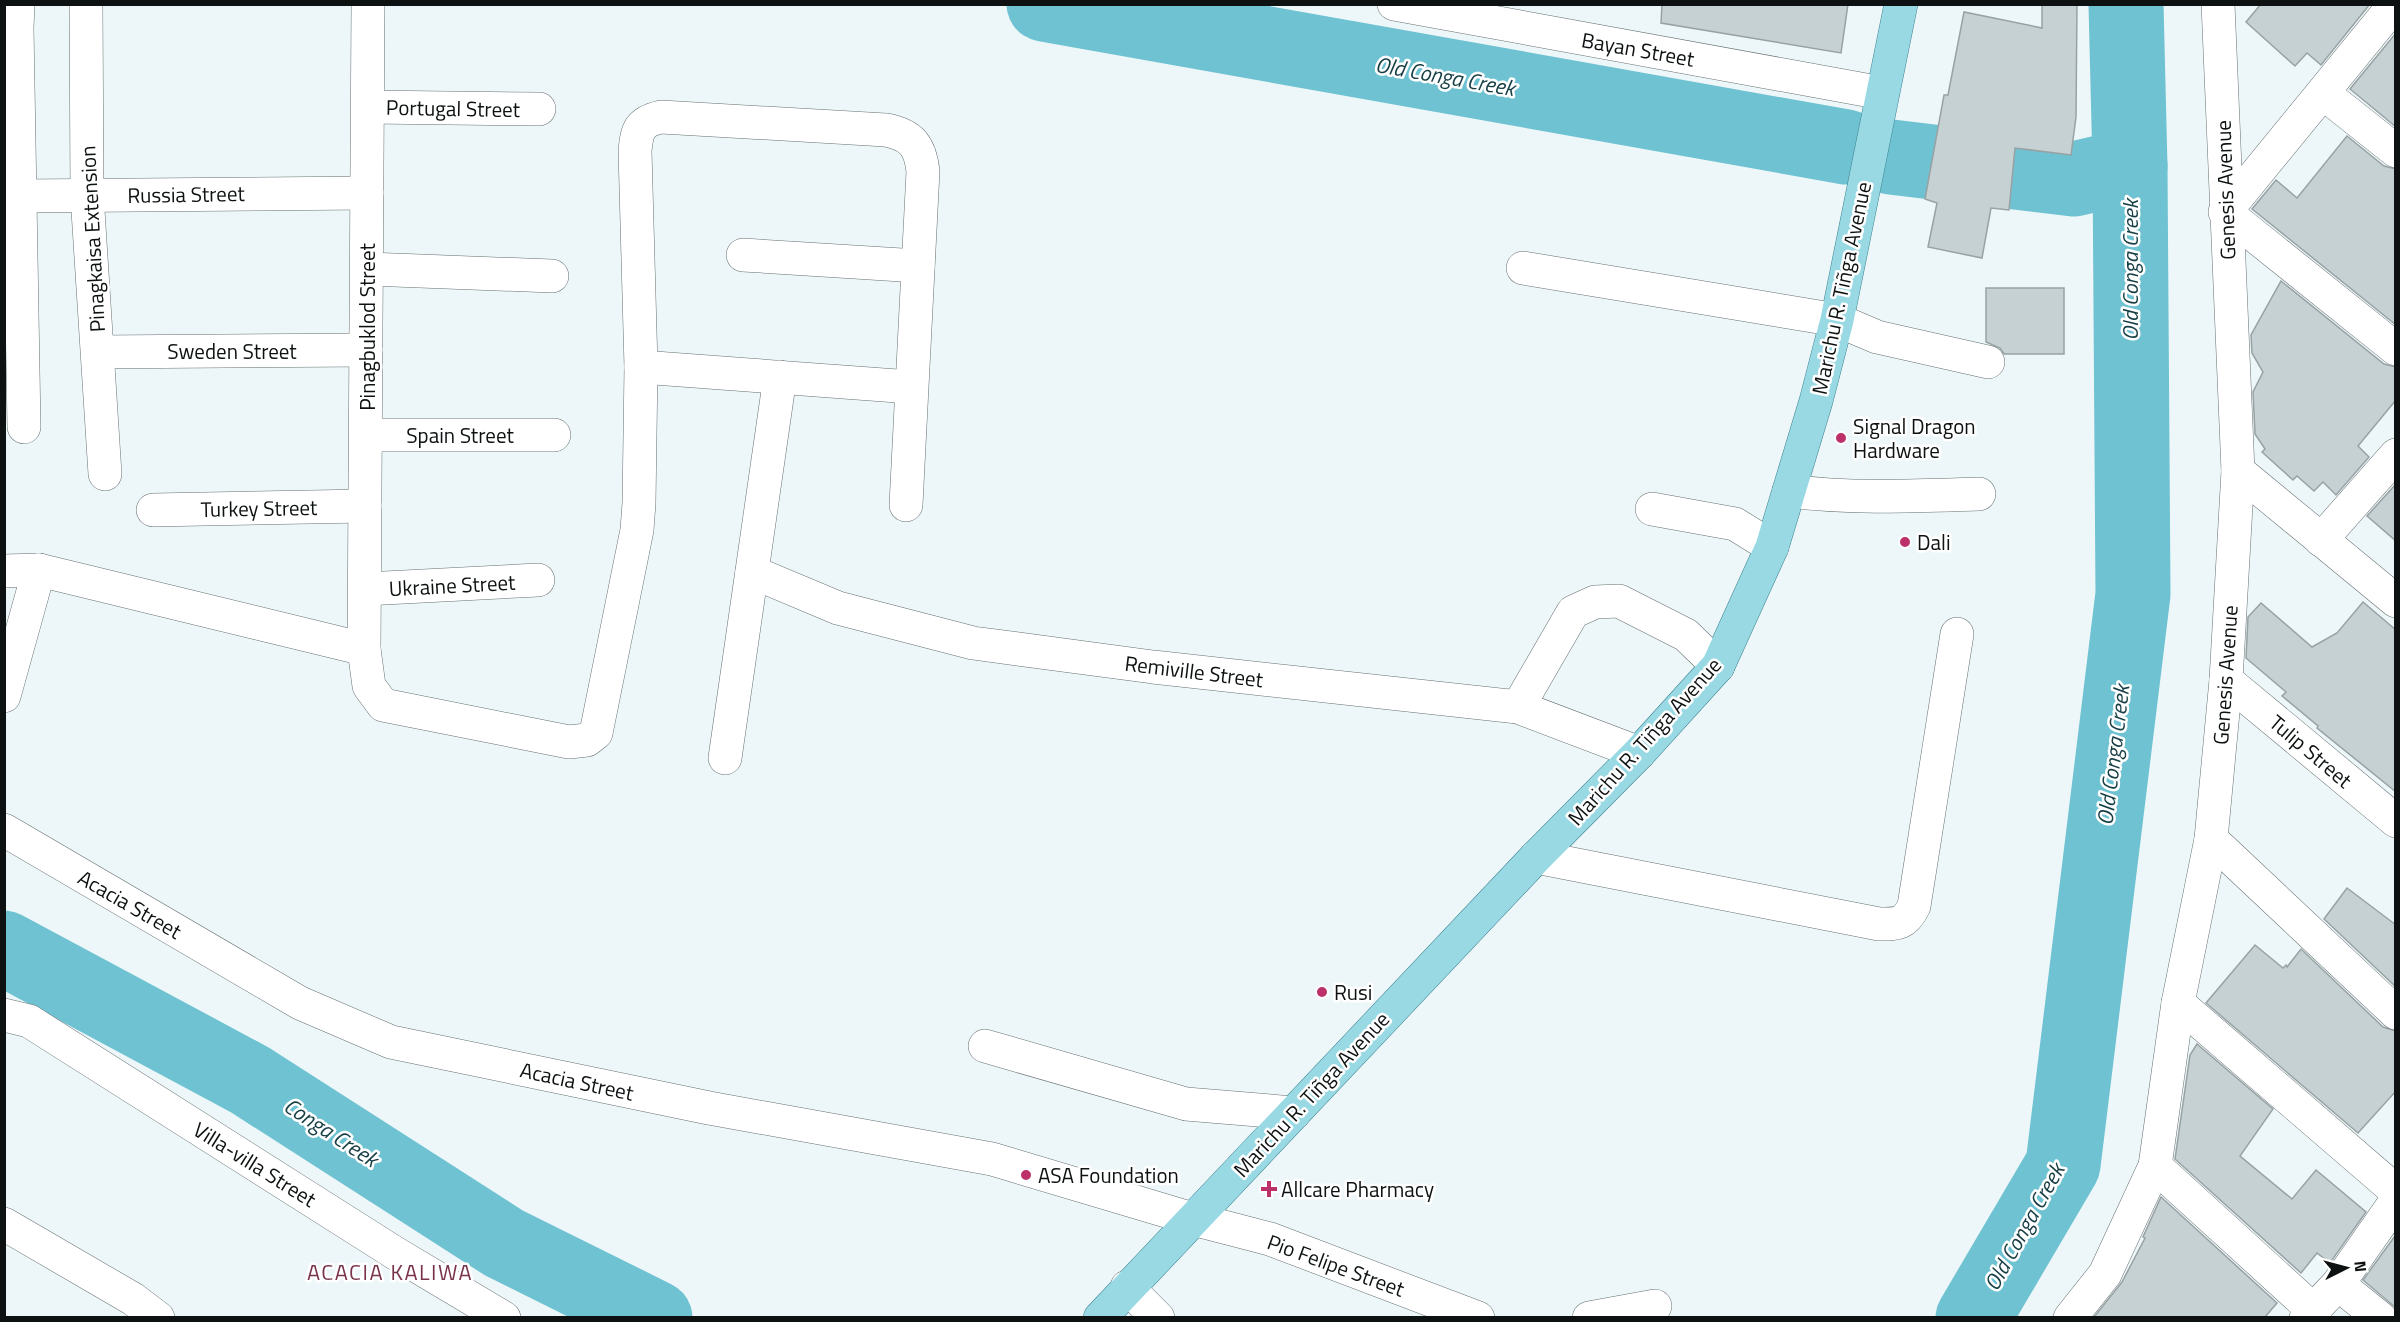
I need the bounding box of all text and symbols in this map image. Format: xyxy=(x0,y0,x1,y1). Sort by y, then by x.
street label: Bayan Street xyxy=(1579,23,1697,75)
water label: Old Conga Creek xyxy=(1373,47,1520,105)
street label: Portugal Street xyxy=(386,91,521,125)
street label: Genesis Avenue xyxy=(2207,120,2243,260)
street label: Pinagkaisa Extension xyxy=(71,145,113,333)
street label: Russia Street xyxy=(127,177,246,211)
street label: Marichu R. Tiñga Avenue xyxy=(1803,179,1879,397)
water label: Old Conga Creek xyxy=(2113,197,2147,341)
street label: Pinagbuklod Street xyxy=(351,243,383,411)
street label: Sweden Street xyxy=(167,335,297,367)
place label: Signal Dragon Hardware xyxy=(1853,410,1976,466)
street label: Spain Street xyxy=(406,419,514,451)
marker: Signal Dragon Hardware xyxy=(1834,431,1848,445)
street label: Turkey Street xyxy=(200,491,318,525)
place label: Dali xyxy=(1917,526,1951,558)
marker: Dali xyxy=(1898,535,1912,549)
street label: Ukraine Street xyxy=(388,566,517,604)
street label: Genesis Avenue xyxy=(2204,604,2246,746)
street label: Remiville Street xyxy=(1123,647,1266,695)
street label: Marichu R. Tiñga Avenue xyxy=(1560,650,1728,832)
water label: Old Conga Creek xyxy=(2088,681,2139,827)
street label: Tulip Street xyxy=(2263,707,2360,796)
street label: Acacia Street xyxy=(72,861,188,947)
place label: Rusi xyxy=(1334,976,1372,1008)
marker: Rusi xyxy=(1315,985,1329,999)
street label: Marichu R. Tiñga Avenue xyxy=(1225,1004,1397,1184)
street label: Acacia Street xyxy=(517,1053,637,1109)
water label: Conga Creek xyxy=(277,1089,387,1177)
street label: Villa-villa Street xyxy=(187,1113,323,1215)
water label: Old Conga Creek xyxy=(1975,1155,2074,1297)
place label: ASA Foundation xyxy=(1038,1159,1179,1191)
marker: ASA Foundation xyxy=(1019,1168,1033,1182)
place label: Allcare Pharmacy xyxy=(1281,1173,1434,1205)
marker: Allcare Pharmacy xyxy=(1262,1182,1276,1196)
street label: Pio Felipe Street xyxy=(1263,1225,1410,1305)
north arrow xyxy=(2316,1238,2376,1298)
district label: ACACIA KALIWA xyxy=(307,1255,473,1289)
text: N xyxy=(2348,1260,2373,1273)

